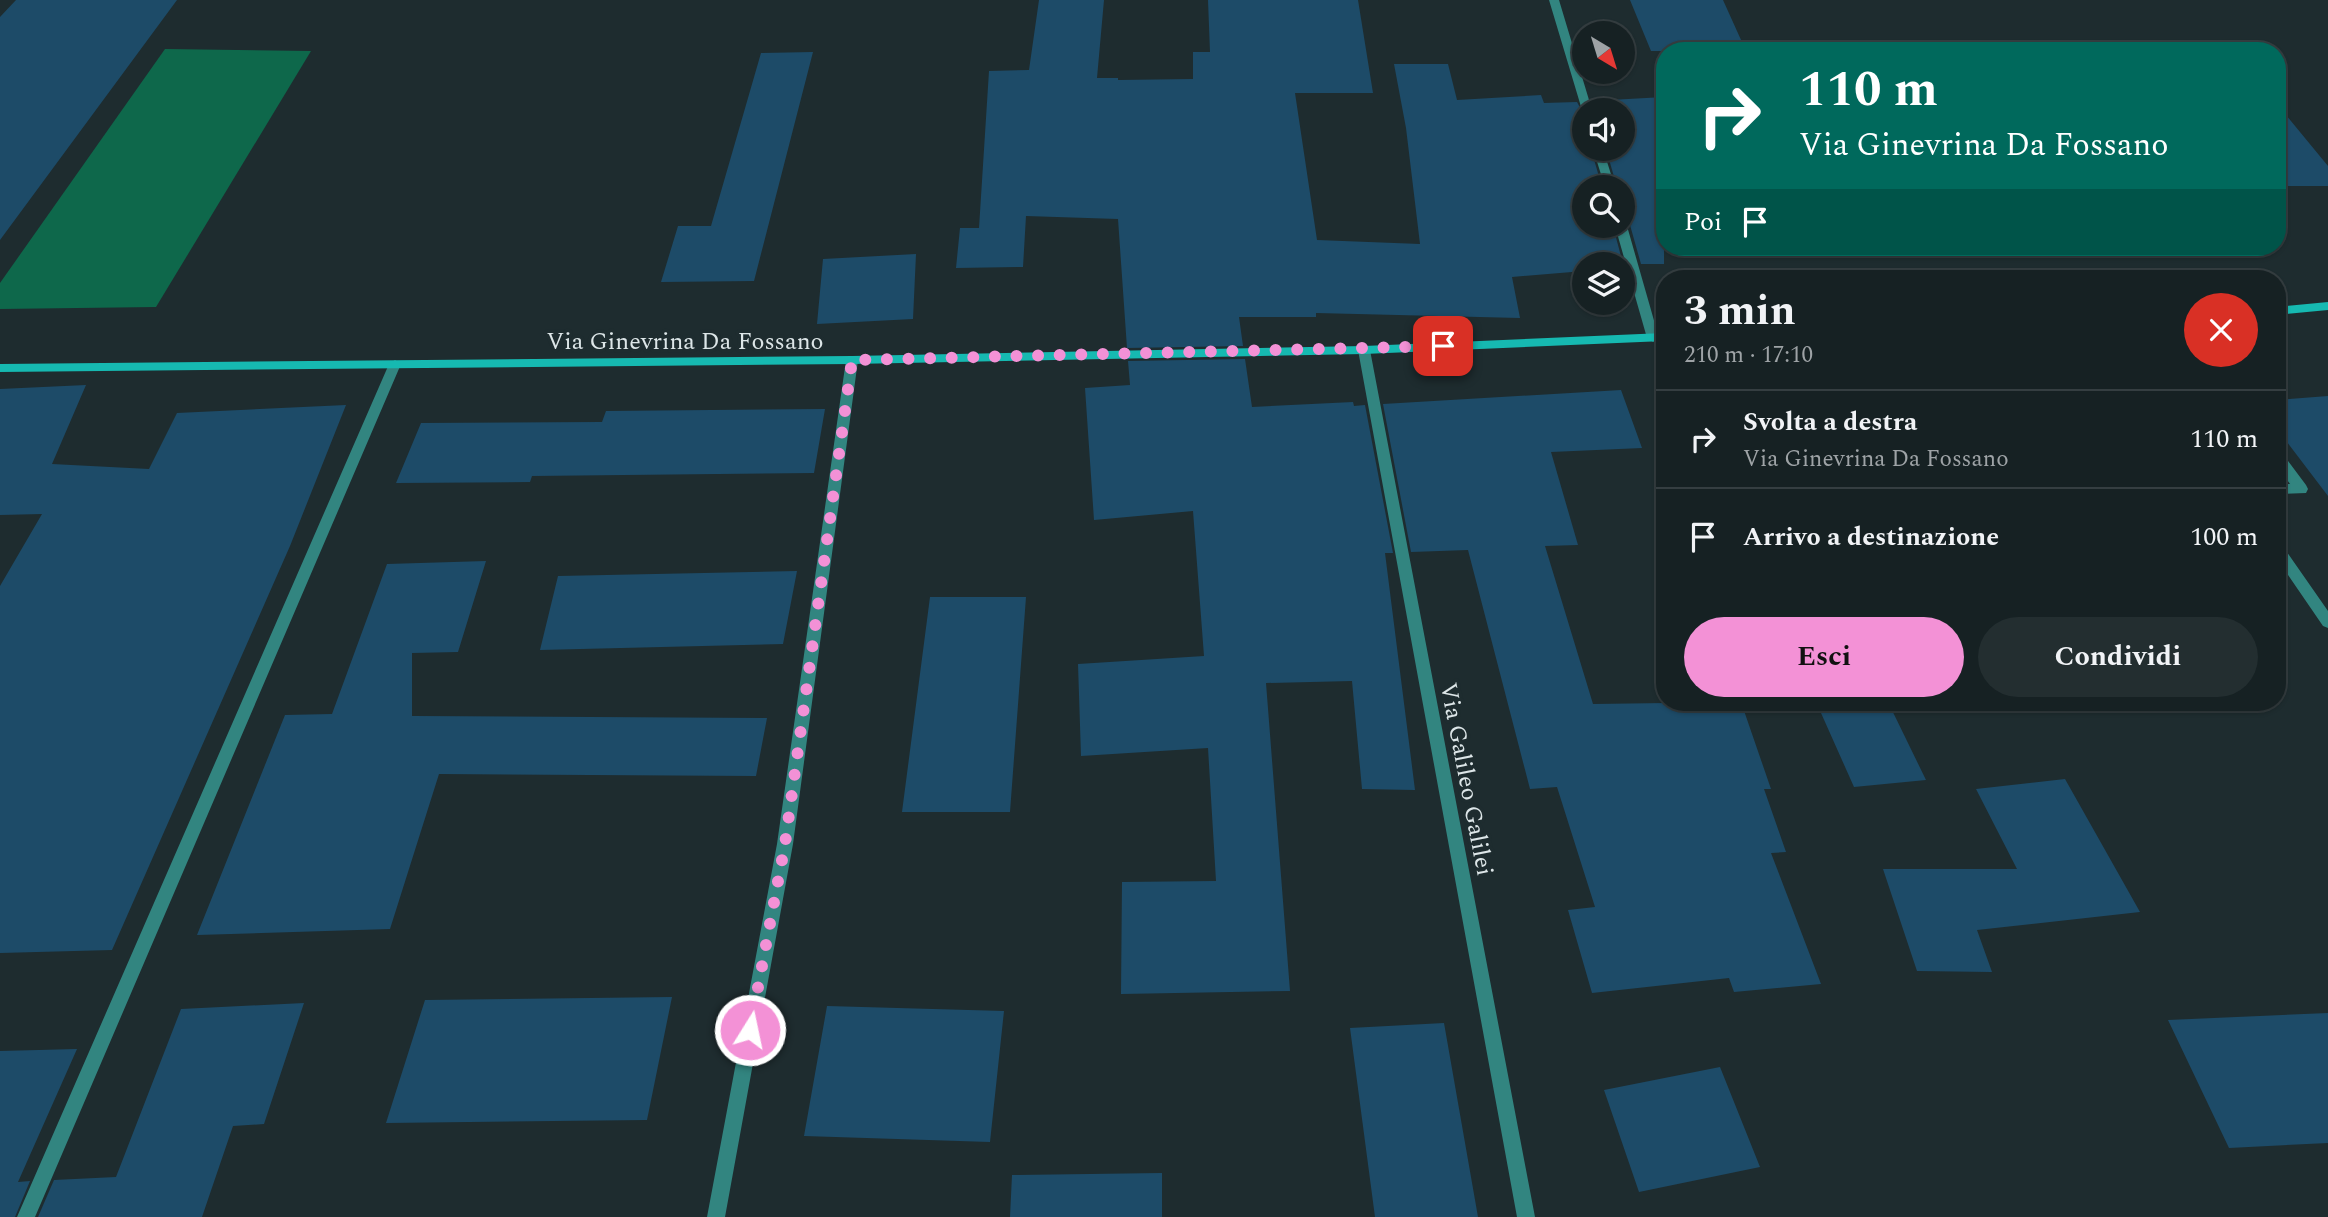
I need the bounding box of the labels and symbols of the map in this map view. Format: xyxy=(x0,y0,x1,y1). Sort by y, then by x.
north arrow xyxy=(1572,21,1634,84)
pin xyxy=(1413,316,1473,376)
street label: Via Ginevrina Da Fossano xyxy=(546,324,824,360)
street label: Via Galileo Galilei xyxy=(1430,680,1502,879)
position arrow xyxy=(713,993,787,1067)

